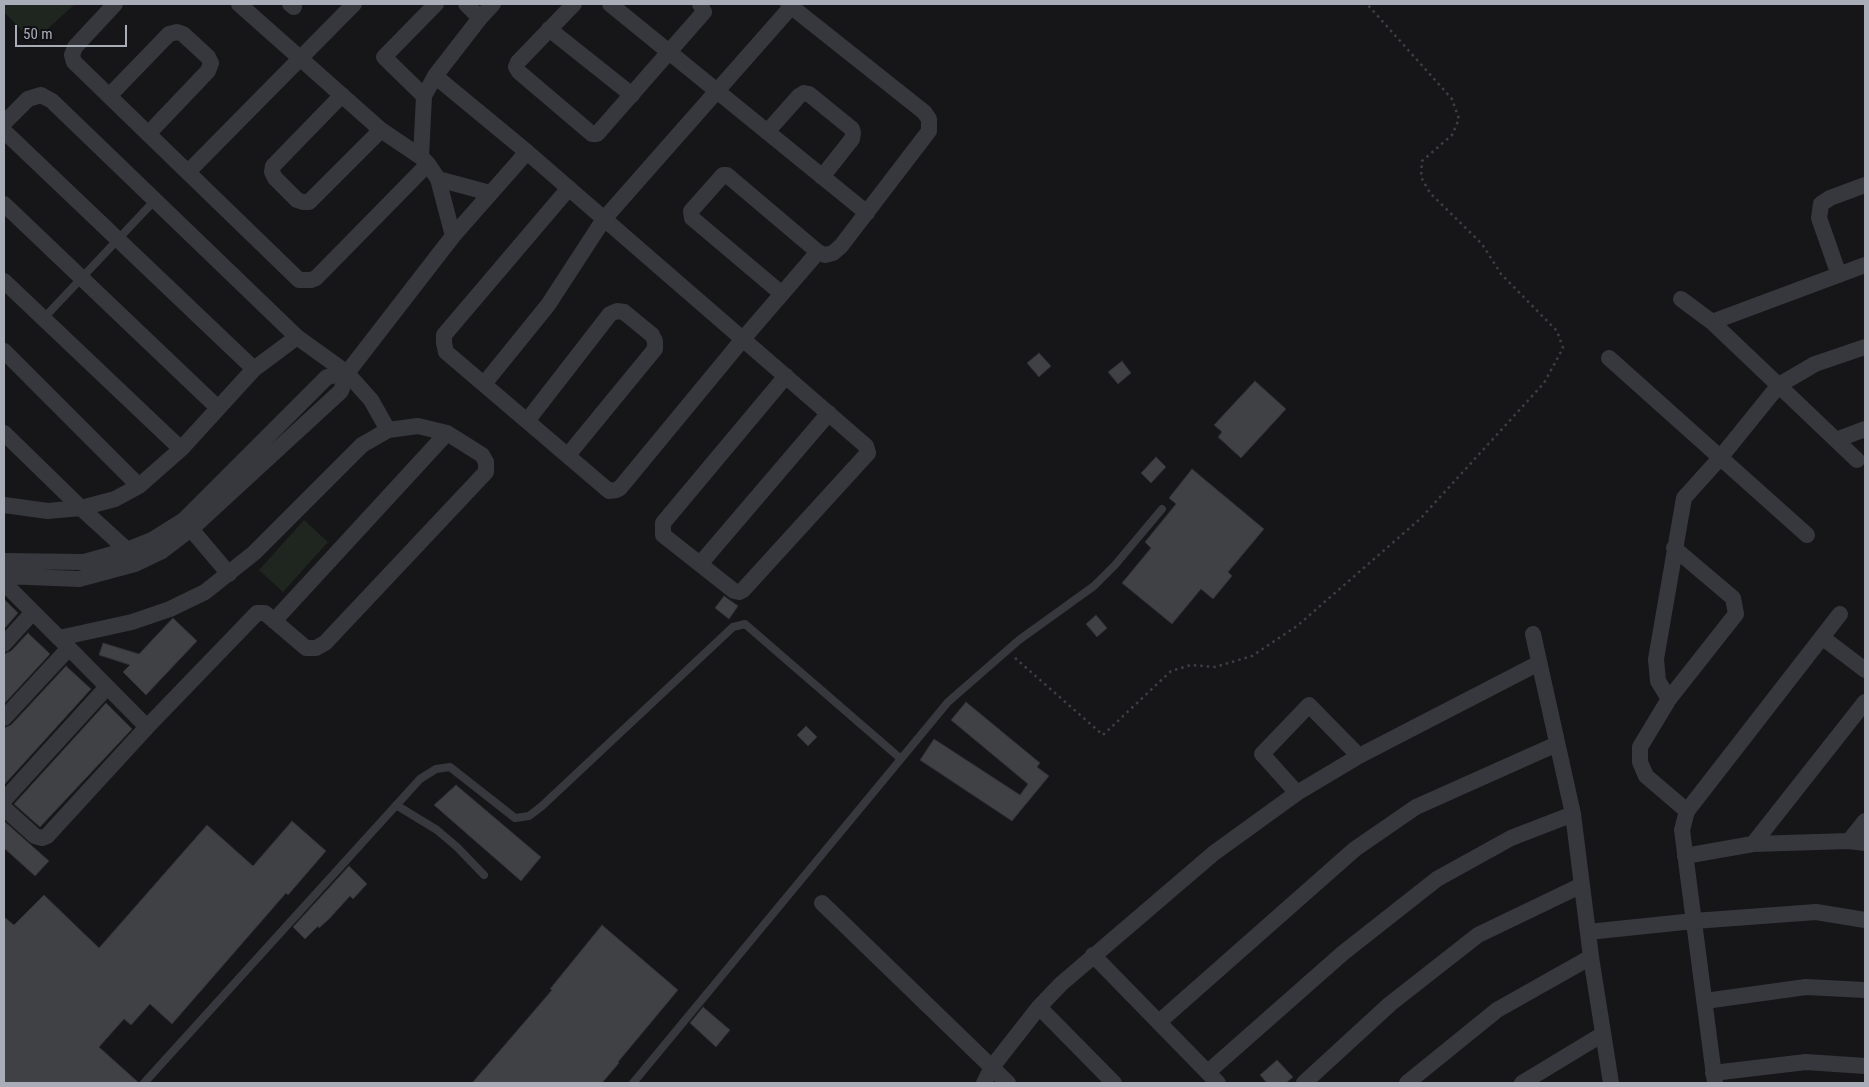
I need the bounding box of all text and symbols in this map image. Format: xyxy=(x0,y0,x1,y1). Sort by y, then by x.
scale bar xyxy=(18,15,130,47)
text: 50 m xyxy=(23,25,53,43)

